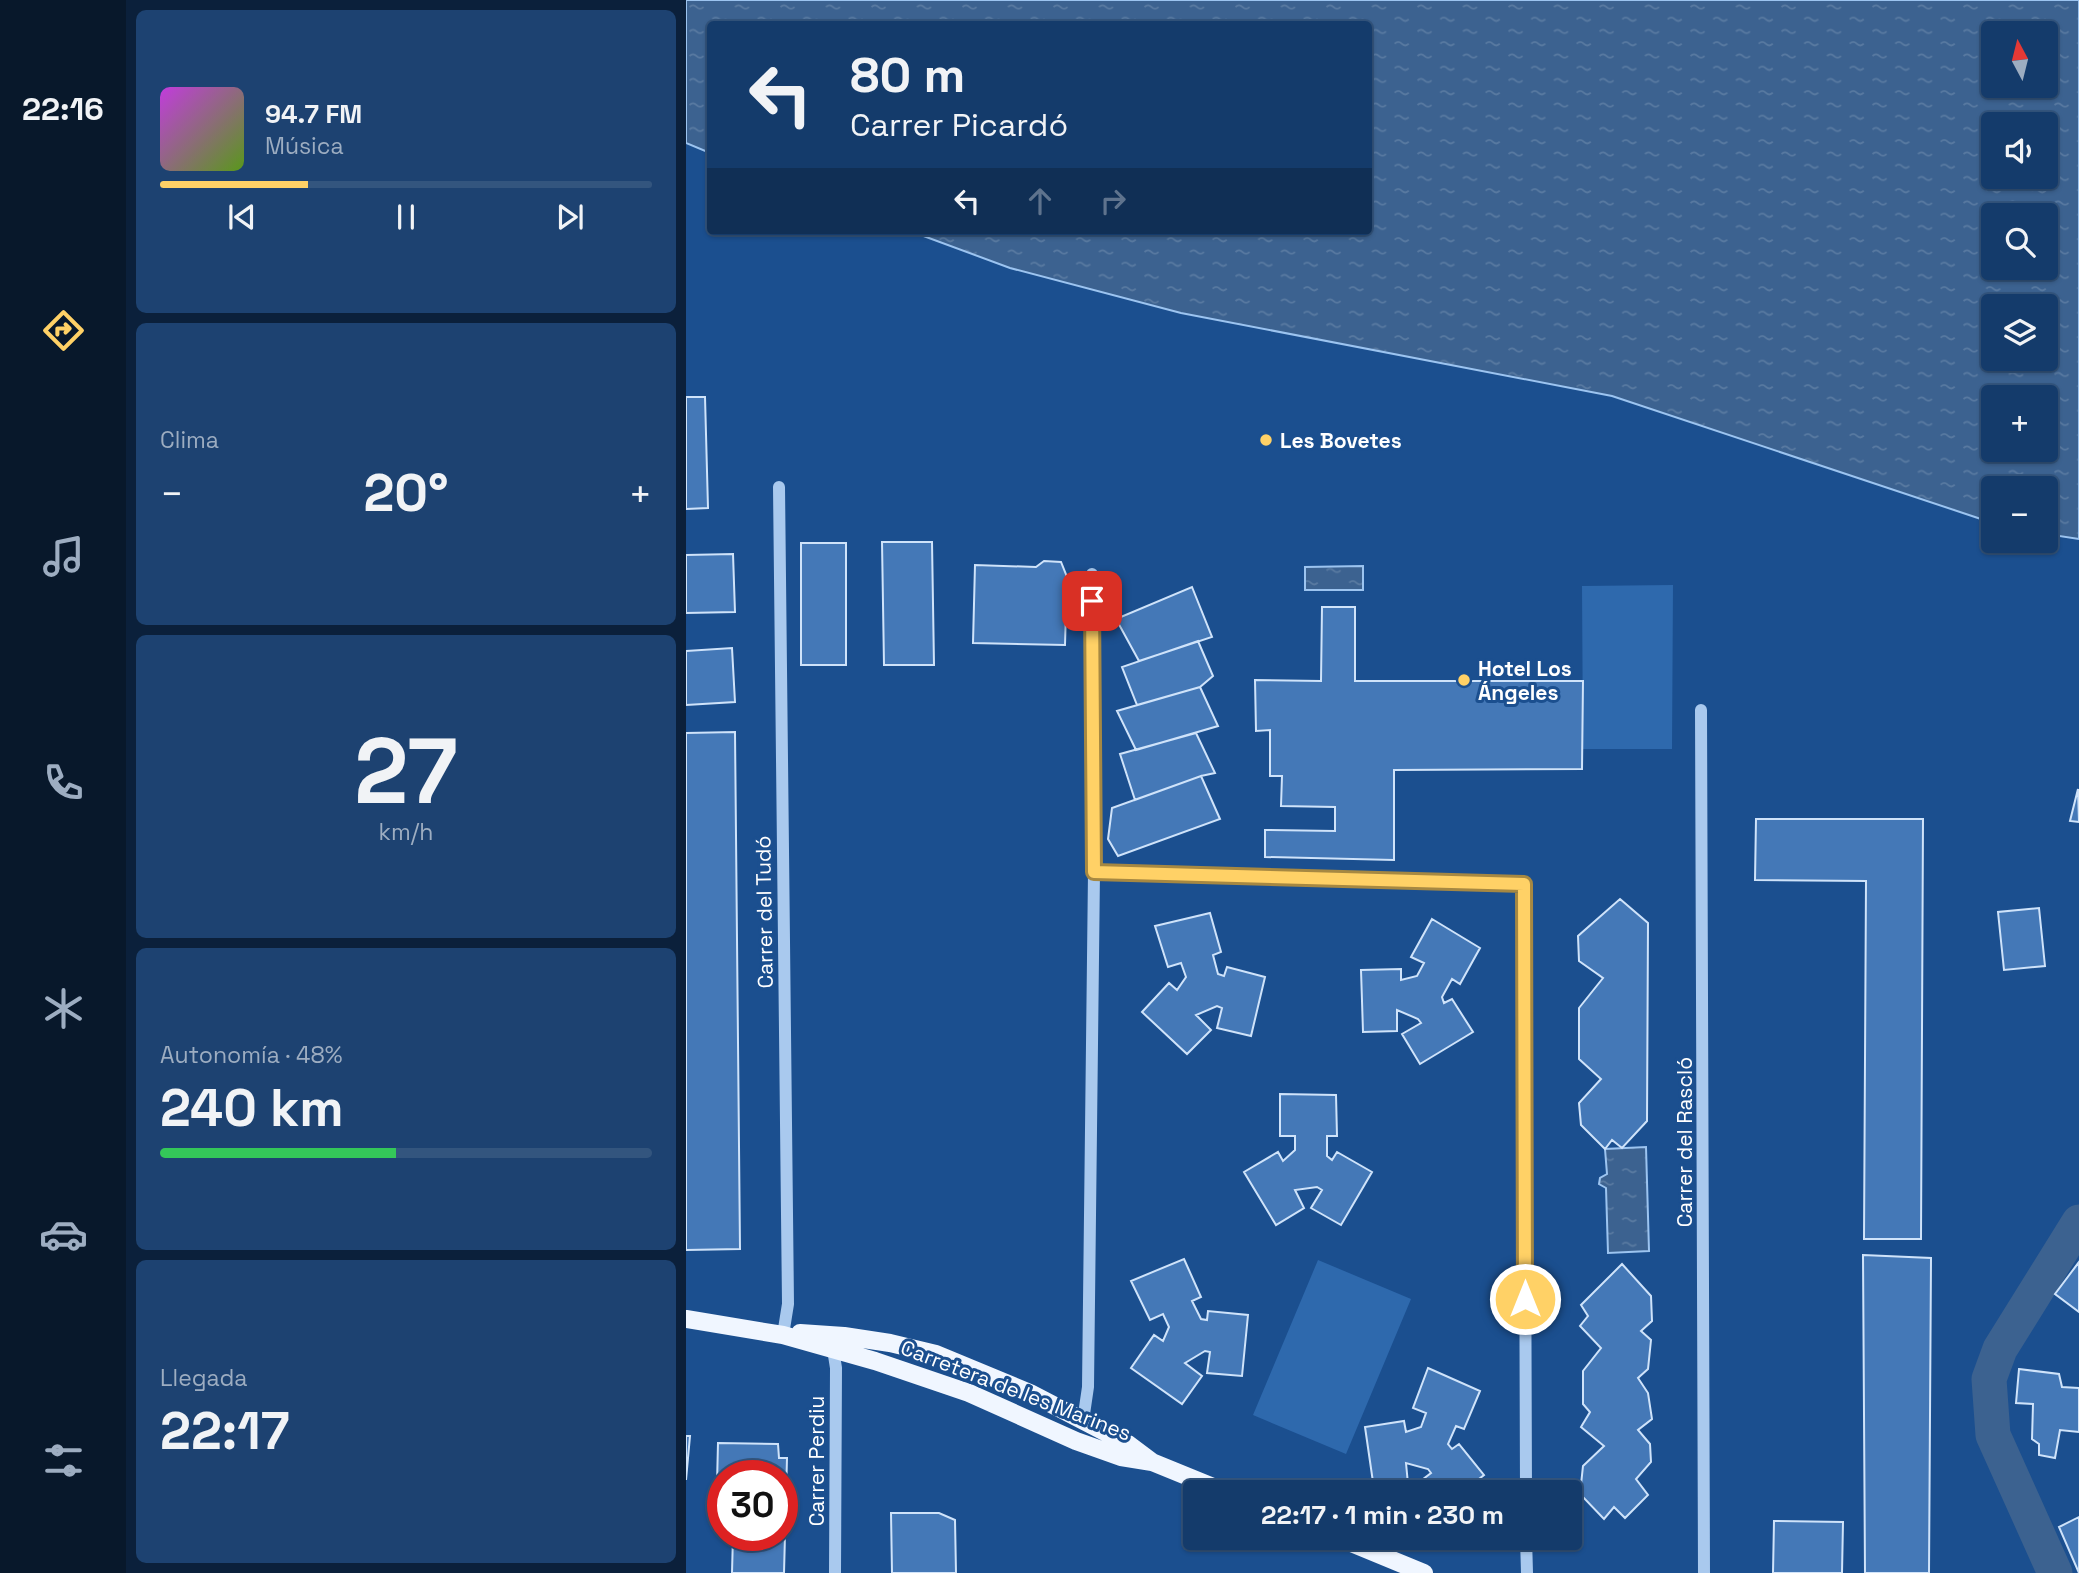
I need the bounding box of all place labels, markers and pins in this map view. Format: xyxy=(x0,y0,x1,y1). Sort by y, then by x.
place label: Les Bovetes xyxy=(1280,427,1402,454)
marker: Les Bovetes xyxy=(1258,432,1274,448)
pin xyxy=(1062,571,1122,631)
place label: Hotel Los Ángeles xyxy=(1478,655,1572,706)
marker: Hotel Los Ángeles xyxy=(1456,672,1472,688)

